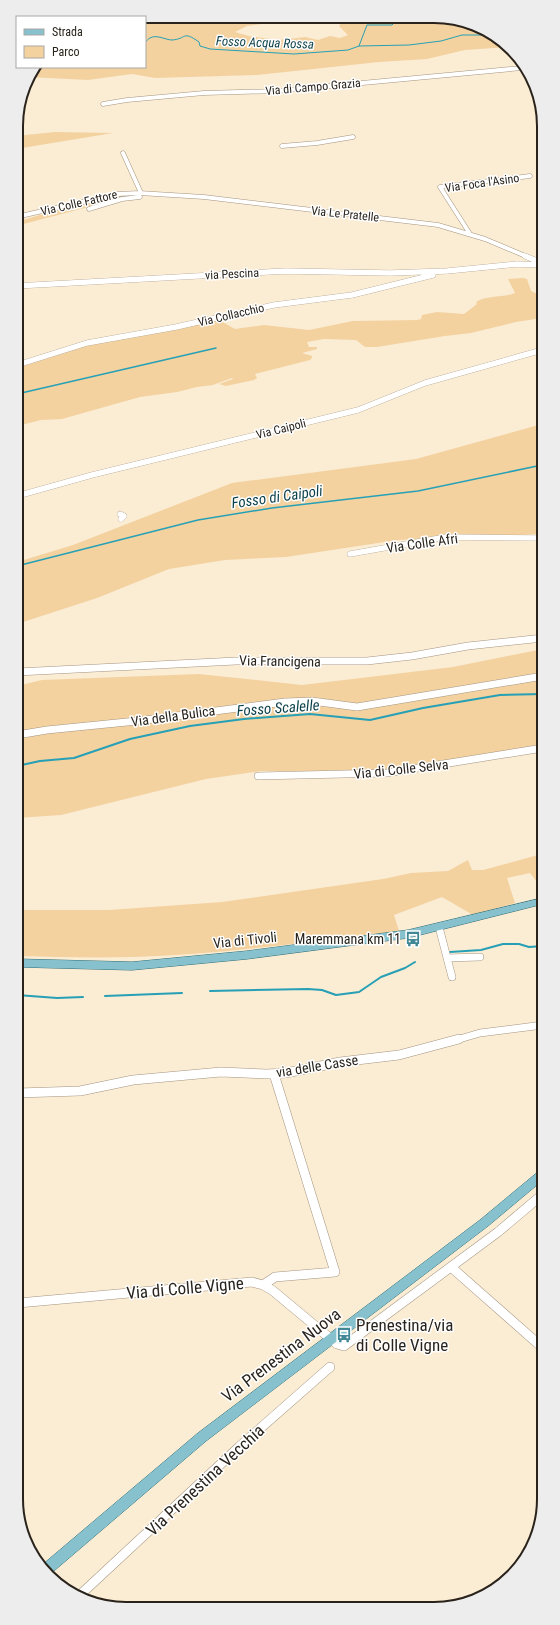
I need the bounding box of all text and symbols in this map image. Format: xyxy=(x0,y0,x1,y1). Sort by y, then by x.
legend xyxy=(16,16,146,68)
text: Strada xyxy=(52,25,83,39)
water label: Fosso Acqua Rossa xyxy=(216,33,314,52)
text: Parco xyxy=(52,45,79,59)
street label: Via di Campo Grazia xyxy=(265,76,362,98)
street label: Via Foca l'Asino xyxy=(444,171,520,195)
street label: Via Colle Fattore xyxy=(39,187,119,219)
street label: Via Le Pratelle xyxy=(310,203,380,225)
street label: via Pescina xyxy=(205,266,260,282)
street label: Via Collacchio xyxy=(196,301,266,329)
street label: Via Caipoli xyxy=(255,416,307,442)
water label: Fosso di Caipoli xyxy=(230,482,324,512)
street label: Via Colle Afri xyxy=(385,530,459,556)
street label: Via Francigena xyxy=(239,652,321,670)
water label: Fosso Scalelle xyxy=(236,696,320,720)
street label: Via della Bulica xyxy=(130,702,216,730)
street label: Via di Colle Selva xyxy=(353,756,449,782)
street label: Via di Tivoli xyxy=(212,929,278,951)
bus stop icon: Maremmana km 11 xyxy=(404,930,422,948)
place label: Maremmana km 11 xyxy=(295,931,401,947)
street label: via delle Casse xyxy=(275,1052,360,1080)
street label: Via di Colle Vigne xyxy=(126,1273,244,1303)
street label: Via Prenestina Nuova xyxy=(218,1304,344,1406)
place label: Prenestina/via di Colle Vigne xyxy=(356,1315,453,1355)
bus stop icon: Prenestina/via di Colle Vigne xyxy=(335,1326,353,1344)
street label: Via Prenestina Vecchia xyxy=(142,1420,268,1540)

